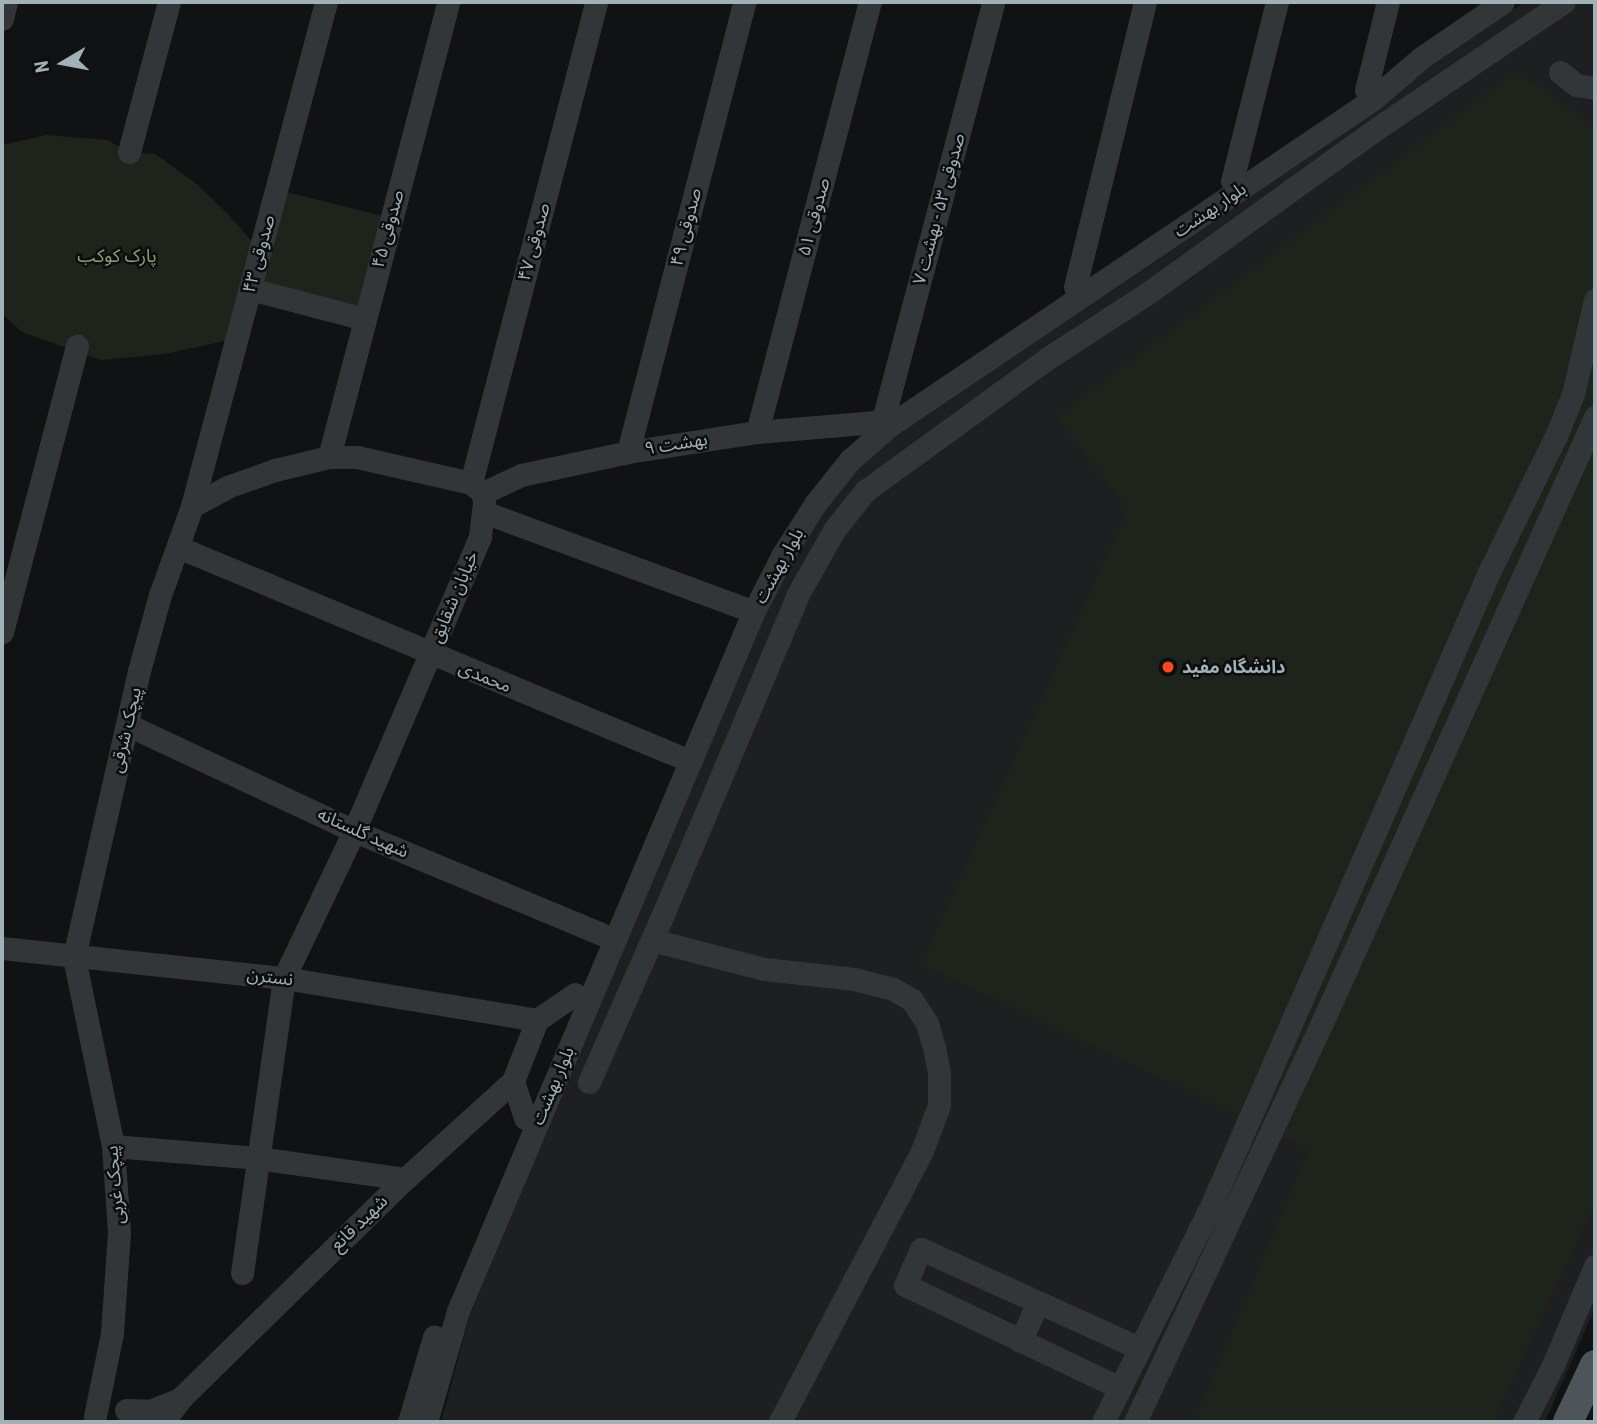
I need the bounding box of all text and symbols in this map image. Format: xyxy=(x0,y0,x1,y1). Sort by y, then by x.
north arrow xyxy=(28,28,98,98)
text: N xyxy=(29,59,54,74)
street label: صدوقی ۵۳ - بهشت ۷ xyxy=(908,131,970,287)
street label: صدوقی ۵۱ xyxy=(793,176,835,258)
street label: بلوار بهشت xyxy=(1170,178,1250,242)
street label: صدوقی ۴۹ xyxy=(666,186,706,268)
street label: صدوقی ۴۵ xyxy=(367,188,409,270)
street label: صدوقی ۴۷ xyxy=(513,201,555,283)
street label: صدوقی ۴۳ xyxy=(238,213,280,295)
park label: پارک کوکب xyxy=(77,245,157,267)
street label: بهشت ۹ xyxy=(643,428,709,460)
street label: بلوار بهشت xyxy=(750,525,808,607)
street label: خیابان شقایق xyxy=(425,548,483,646)
place label: دانشگاه مفید xyxy=(1182,656,1285,678)
street label: محمدی xyxy=(456,657,514,697)
marker: دانشگاه مفید xyxy=(1160,659,1176,675)
street label: پیچک شرقی xyxy=(106,685,146,775)
street label: شهید گلستانه xyxy=(314,803,412,863)
street label: نسترن xyxy=(246,963,294,991)
street label: بلوار بهشت xyxy=(527,1044,579,1128)
street label: پیچک غربی xyxy=(101,1145,129,1225)
street label: شهید قانع xyxy=(326,1190,392,1256)

